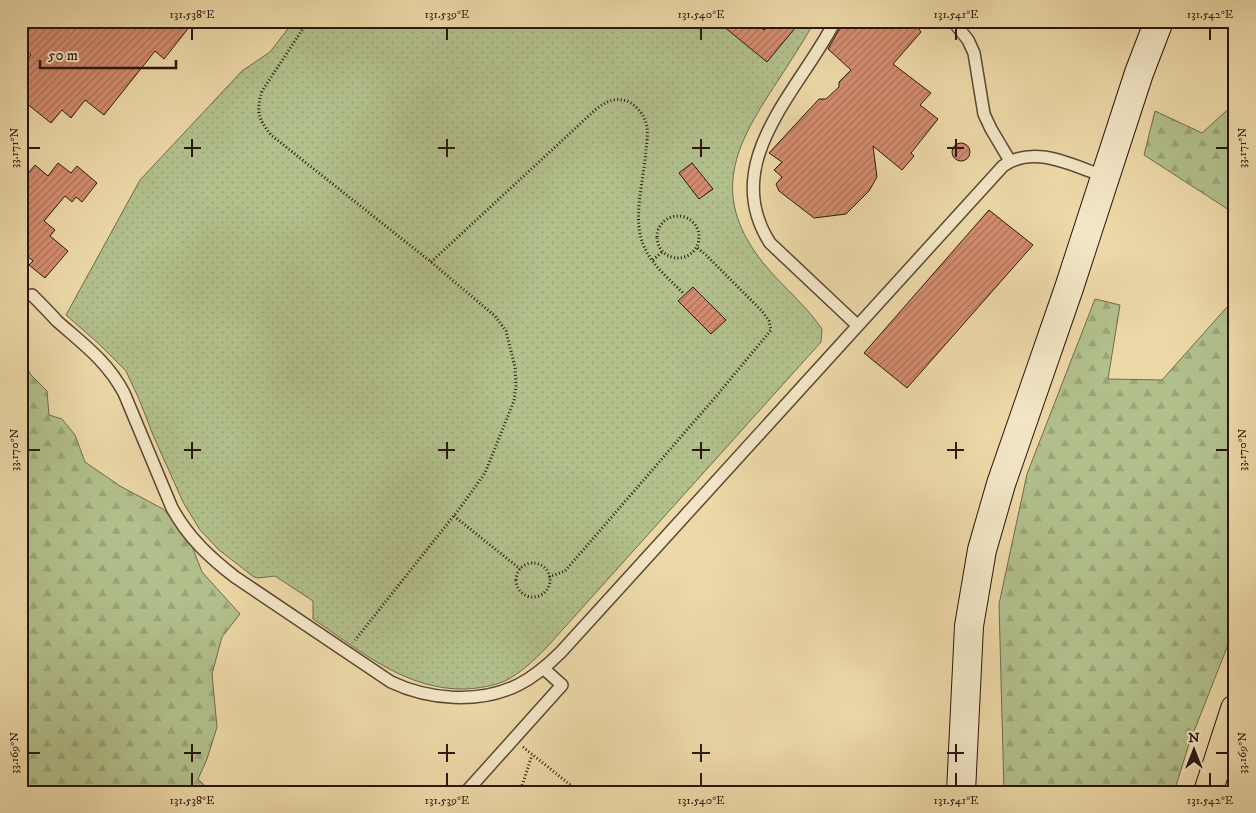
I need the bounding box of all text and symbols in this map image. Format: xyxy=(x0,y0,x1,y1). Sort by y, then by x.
text: 131.538°E xyxy=(170,7,215,22)
text: 131.539°E xyxy=(425,7,470,22)
text: 131.540°E xyxy=(677,7,725,22)
text: 131.541°E xyxy=(934,7,979,22)
text: 131.542°E xyxy=(1187,7,1234,22)
scale bar xyxy=(40,38,176,70)
text: 50 m xyxy=(48,46,78,65)
text: 33.171°N xyxy=(7,128,22,168)
text: 33.171°N xyxy=(1235,128,1250,168)
text: 33.170°N xyxy=(7,429,22,471)
text: 33.170°N xyxy=(1235,429,1250,471)
north arrow xyxy=(1168,726,1218,776)
text: N xyxy=(1188,729,1200,747)
text: 33.169°N xyxy=(7,732,22,774)
text: 33.169°N xyxy=(1235,732,1250,774)
text: 131.538°E xyxy=(170,793,215,808)
text: 131.539°E xyxy=(425,793,470,808)
text: 131.540°E xyxy=(677,793,725,808)
text: 131.541°E xyxy=(934,793,979,808)
text: 131.542°E xyxy=(1187,793,1234,808)

